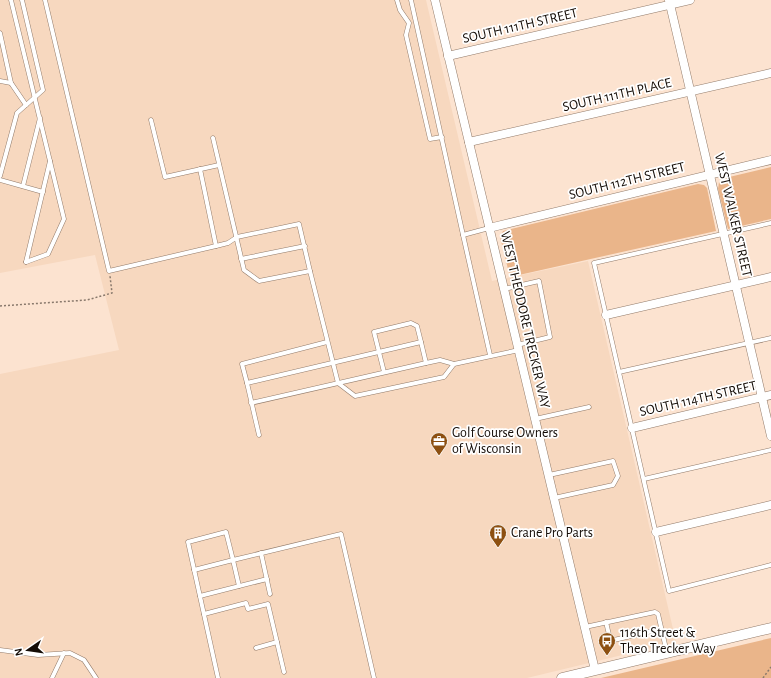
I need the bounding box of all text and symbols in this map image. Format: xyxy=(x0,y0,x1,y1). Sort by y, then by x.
street label: SOUTH 111TH STREET xyxy=(461,6,579,46)
street label: SOUTH 111TH PLACE xyxy=(561,76,673,114)
street label: WEST WALKER STREET xyxy=(712,152,754,278)
street label: SOUTH 112TH STREET xyxy=(568,160,687,202)
street label: WEST THEODORE TRECKER WAY xyxy=(498,230,552,411)
street label: SOUTH 114TH STREET xyxy=(638,379,758,419)
place label: Golf Course Owners of Wisconsin xyxy=(452,426,558,456)
office icon: Golf Course Owners of Wisconsin xyxy=(429,431,449,456)
building icon: Crane Pro Parts xyxy=(488,523,508,548)
place label: Crane Pro Parts xyxy=(511,526,593,540)
place label: 116th Street & Theo Trecker Way xyxy=(620,626,715,656)
north arrow xyxy=(8,630,48,670)
bus stop icon: 116th Street & Theo Trecker Way xyxy=(597,631,617,656)
text: N xyxy=(13,647,25,657)

